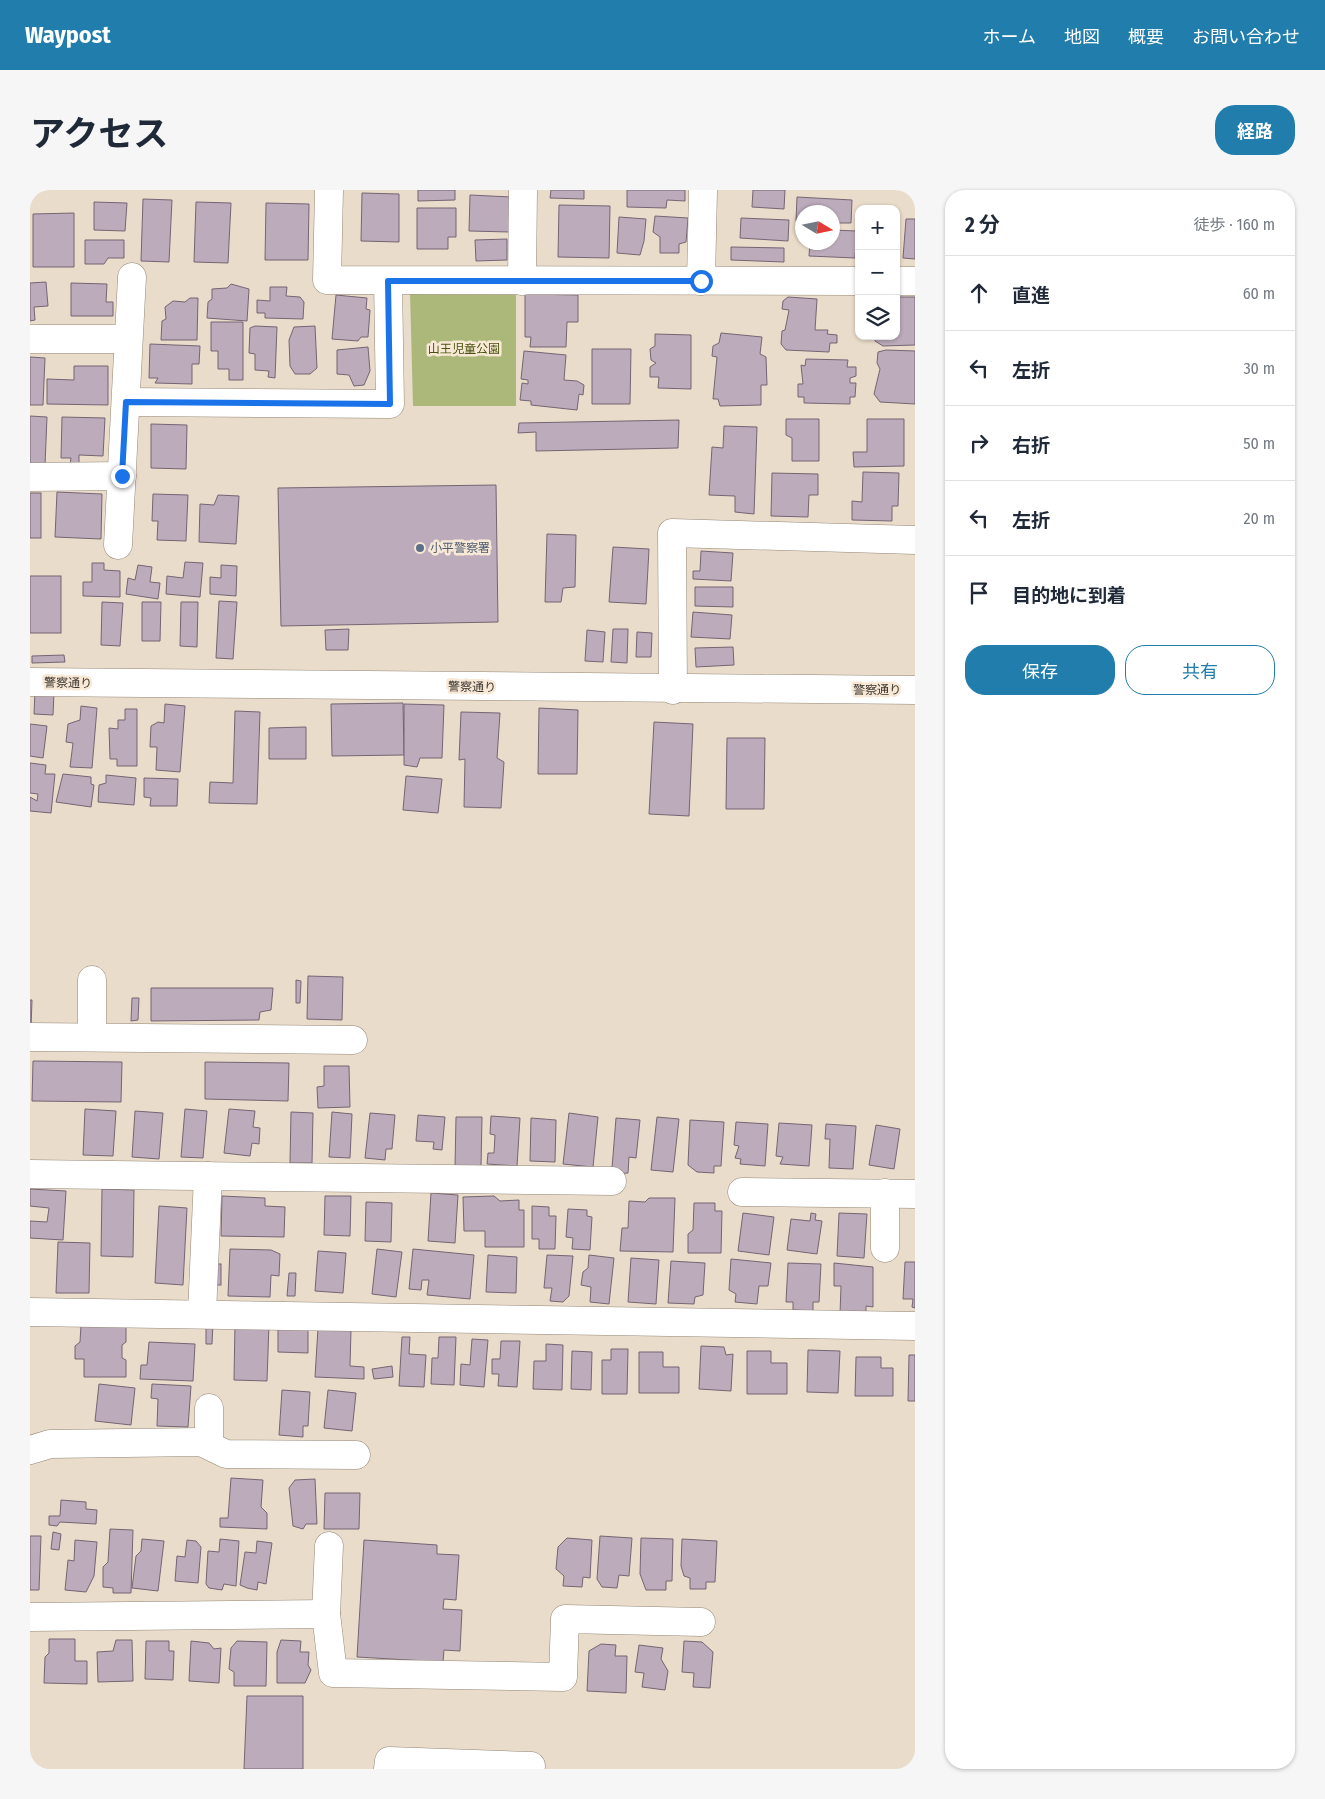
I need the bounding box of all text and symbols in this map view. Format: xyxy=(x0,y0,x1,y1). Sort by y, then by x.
text: Waypost xyxy=(25,21,111,49)
text: ホーム xyxy=(983,26,1036,48)
text: 地図 xyxy=(1064,26,1100,48)
text: 概要 xyxy=(1128,26,1164,48)
text: お問い合わせ xyxy=(1192,26,1300,48)
button: 経路 xyxy=(1215,105,1295,155)
text: アクセス xyxy=(30,113,168,155)
north arrow xyxy=(795,205,840,250)
map controls xyxy=(855,205,900,340)
button: + xyxy=(855,205,900,250)
text: 2 分 xyxy=(965,212,1000,238)
text: 徒歩 · 160 m xyxy=(1194,215,1275,234)
button: − xyxy=(855,250,900,295)
route start xyxy=(690,270,713,293)
icon: ahead xyxy=(965,279,993,307)
text: 直進 xyxy=(1012,284,1050,307)
text: 60 m xyxy=(1243,284,1275,303)
button: layers xyxy=(855,295,900,340)
park label: 山王児童公園 xyxy=(428,342,500,356)
icon: left xyxy=(965,354,993,382)
text: 左折 xyxy=(1012,359,1050,382)
text: 30 m xyxy=(1243,359,1275,378)
icon: right xyxy=(965,429,993,457)
text: 右折 xyxy=(1012,434,1050,457)
text: 50 m xyxy=(1243,434,1275,453)
route end xyxy=(111,465,134,488)
icon: left xyxy=(965,504,993,532)
text: 左折 xyxy=(1012,509,1050,532)
text: 20 m xyxy=(1244,509,1275,528)
place label: 小平警察署 xyxy=(430,541,490,555)
marker: 小平警察署 xyxy=(414,542,426,554)
icon: arrive xyxy=(965,579,993,607)
text: 目的地に到着 xyxy=(1012,584,1126,607)
button: 保存 xyxy=(965,645,1115,695)
button: 共有 xyxy=(1125,645,1275,695)
street label: 警察通り xyxy=(44,676,92,690)
street label: 警察通り xyxy=(448,680,496,694)
street label: 警察通り xyxy=(853,683,901,697)

